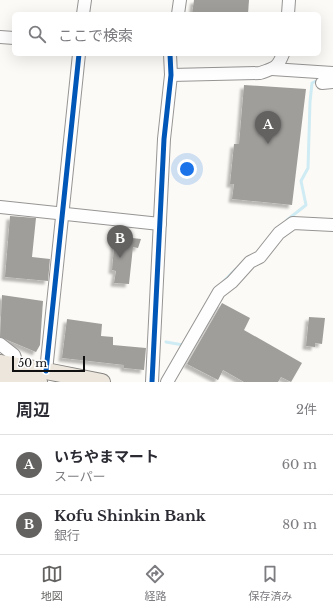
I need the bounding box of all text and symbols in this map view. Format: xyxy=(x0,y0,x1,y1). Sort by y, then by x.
search box xyxy=(12,12,321,56)
icon: search xyxy=(26,23,48,45)
text: ここで検索 xyxy=(58,26,133,45)
pin: A xyxy=(255,111,281,144)
your location xyxy=(177,159,197,179)
pin: B xyxy=(107,225,133,258)
scale bar xyxy=(12,354,85,373)
text: 50 m xyxy=(18,356,47,370)
text: 周辺 xyxy=(16,400,50,421)
text: 2件 xyxy=(296,401,317,418)
text: いちやまマート xyxy=(54,447,159,466)
text: A xyxy=(24,456,34,473)
text: 60 m xyxy=(282,456,317,473)
text: スーパー xyxy=(54,468,106,485)
text: Kofu Shinkin Bank xyxy=(54,506,206,525)
text: B xyxy=(24,516,34,533)
text: 80 m xyxy=(282,516,317,533)
text: 銀行 xyxy=(54,527,80,544)
tab: 地図 xyxy=(41,563,63,603)
tab: 経路 xyxy=(144,563,166,603)
tab: 保存済み xyxy=(248,563,292,603)

